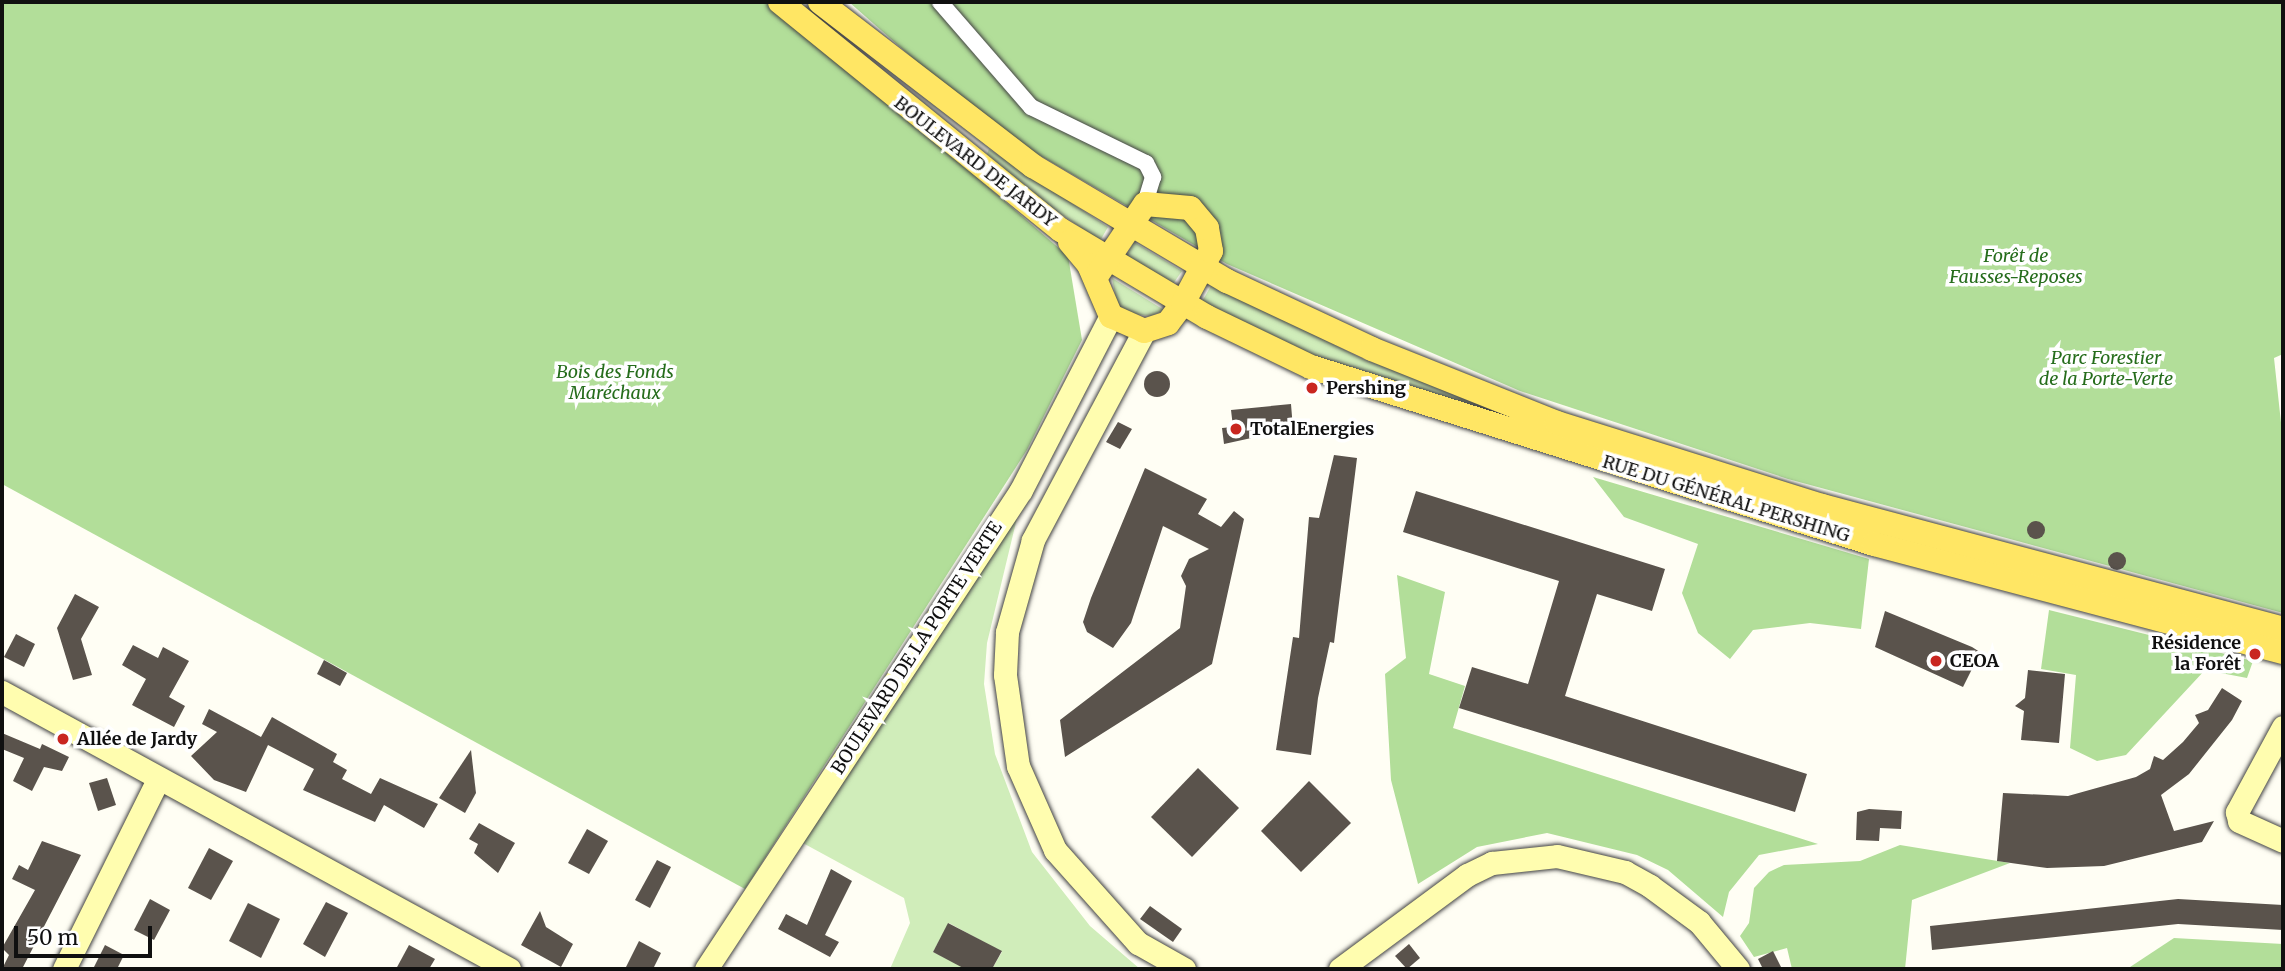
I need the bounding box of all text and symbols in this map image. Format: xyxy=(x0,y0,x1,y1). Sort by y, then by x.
street label: BOULEVARD DE JARDY xyxy=(890,92,1060,232)
park label: Forêt de Fausses-Reposes xyxy=(1949,246,2083,288)
park label: Parc Forestier de la Porte-Verte xyxy=(2039,348,2173,390)
park label: Bois des Fonds Maréchaux xyxy=(556,362,674,404)
place label: Pershing xyxy=(1326,377,1406,399)
marker: Pershing xyxy=(1304,380,1320,396)
place label: TotalEnergies xyxy=(1250,418,1374,440)
marker: TotalEnergies xyxy=(1228,421,1244,437)
street label: RUE DU GÉNÉRAL PERSHING xyxy=(1600,451,1852,547)
street label: BOULEVARD DE LA PORTE VERTE xyxy=(827,518,1007,778)
place label: Résidence la Forêt xyxy=(2151,633,2241,676)
marker: Résidence la Forêt xyxy=(2247,646,2263,662)
place label: CEOA xyxy=(1950,650,1999,672)
marker: CEOA xyxy=(1928,653,1944,669)
place label: Allée de Jardy xyxy=(77,728,197,750)
marker: Allée de Jardy xyxy=(55,731,71,747)
scale bar xyxy=(18,912,156,956)
text: 50 m xyxy=(27,924,78,951)

